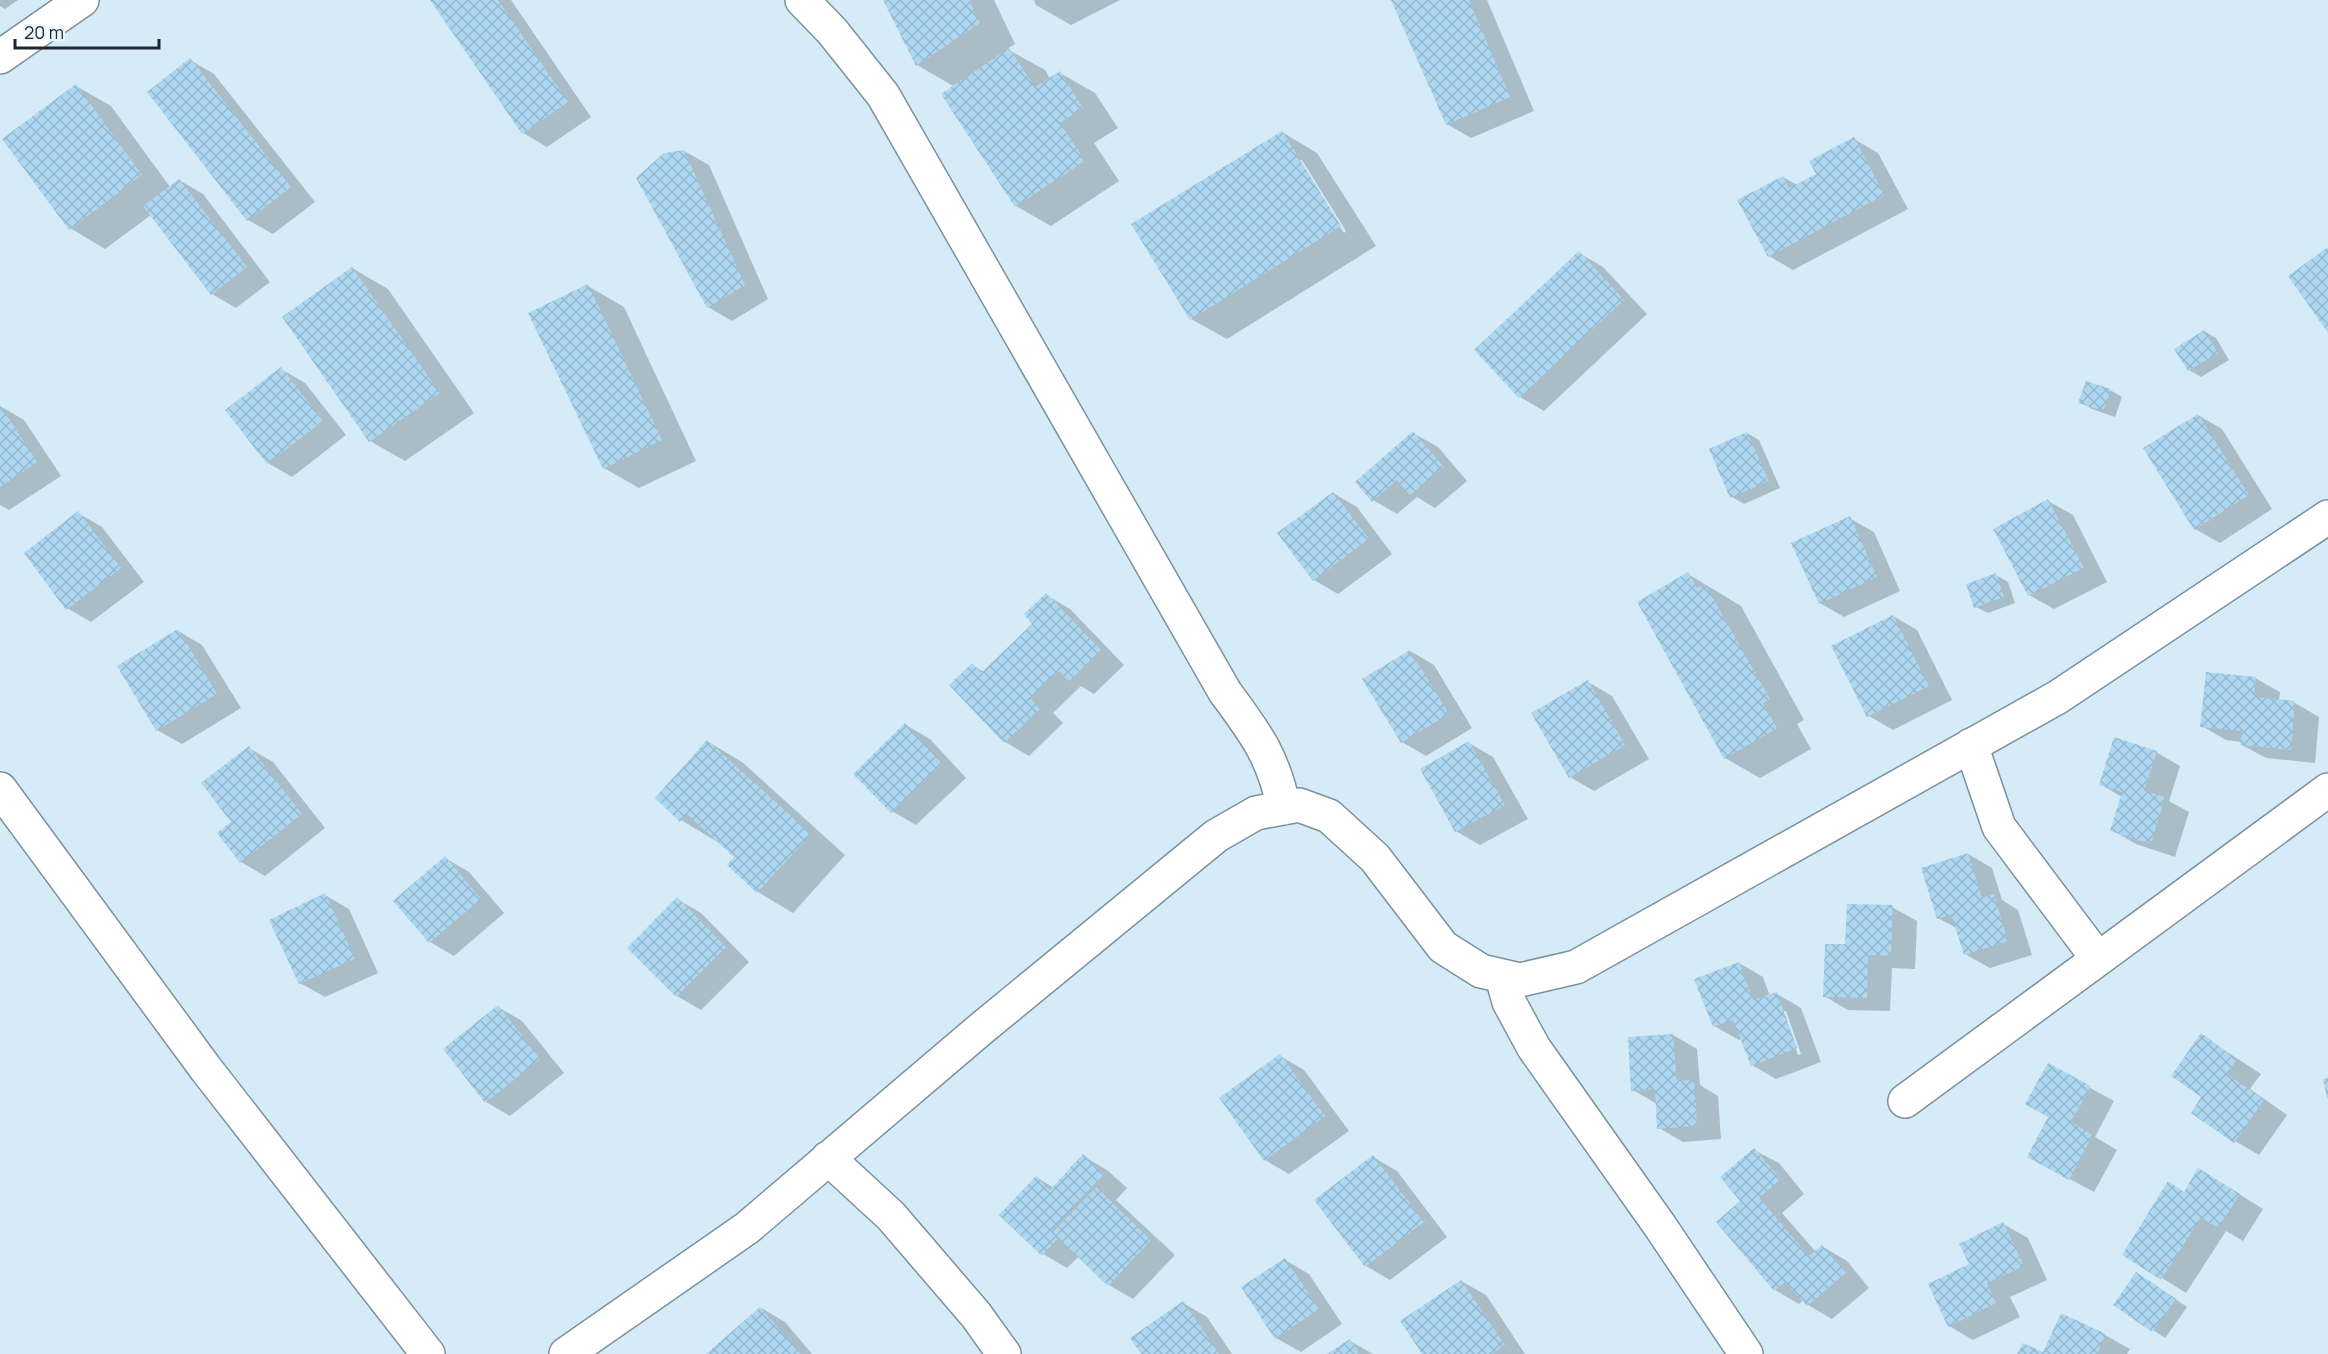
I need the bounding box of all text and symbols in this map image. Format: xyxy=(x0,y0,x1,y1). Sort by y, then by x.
scale bar xyxy=(15,12,159,50)
text: 20 m xyxy=(24,20,64,44)

